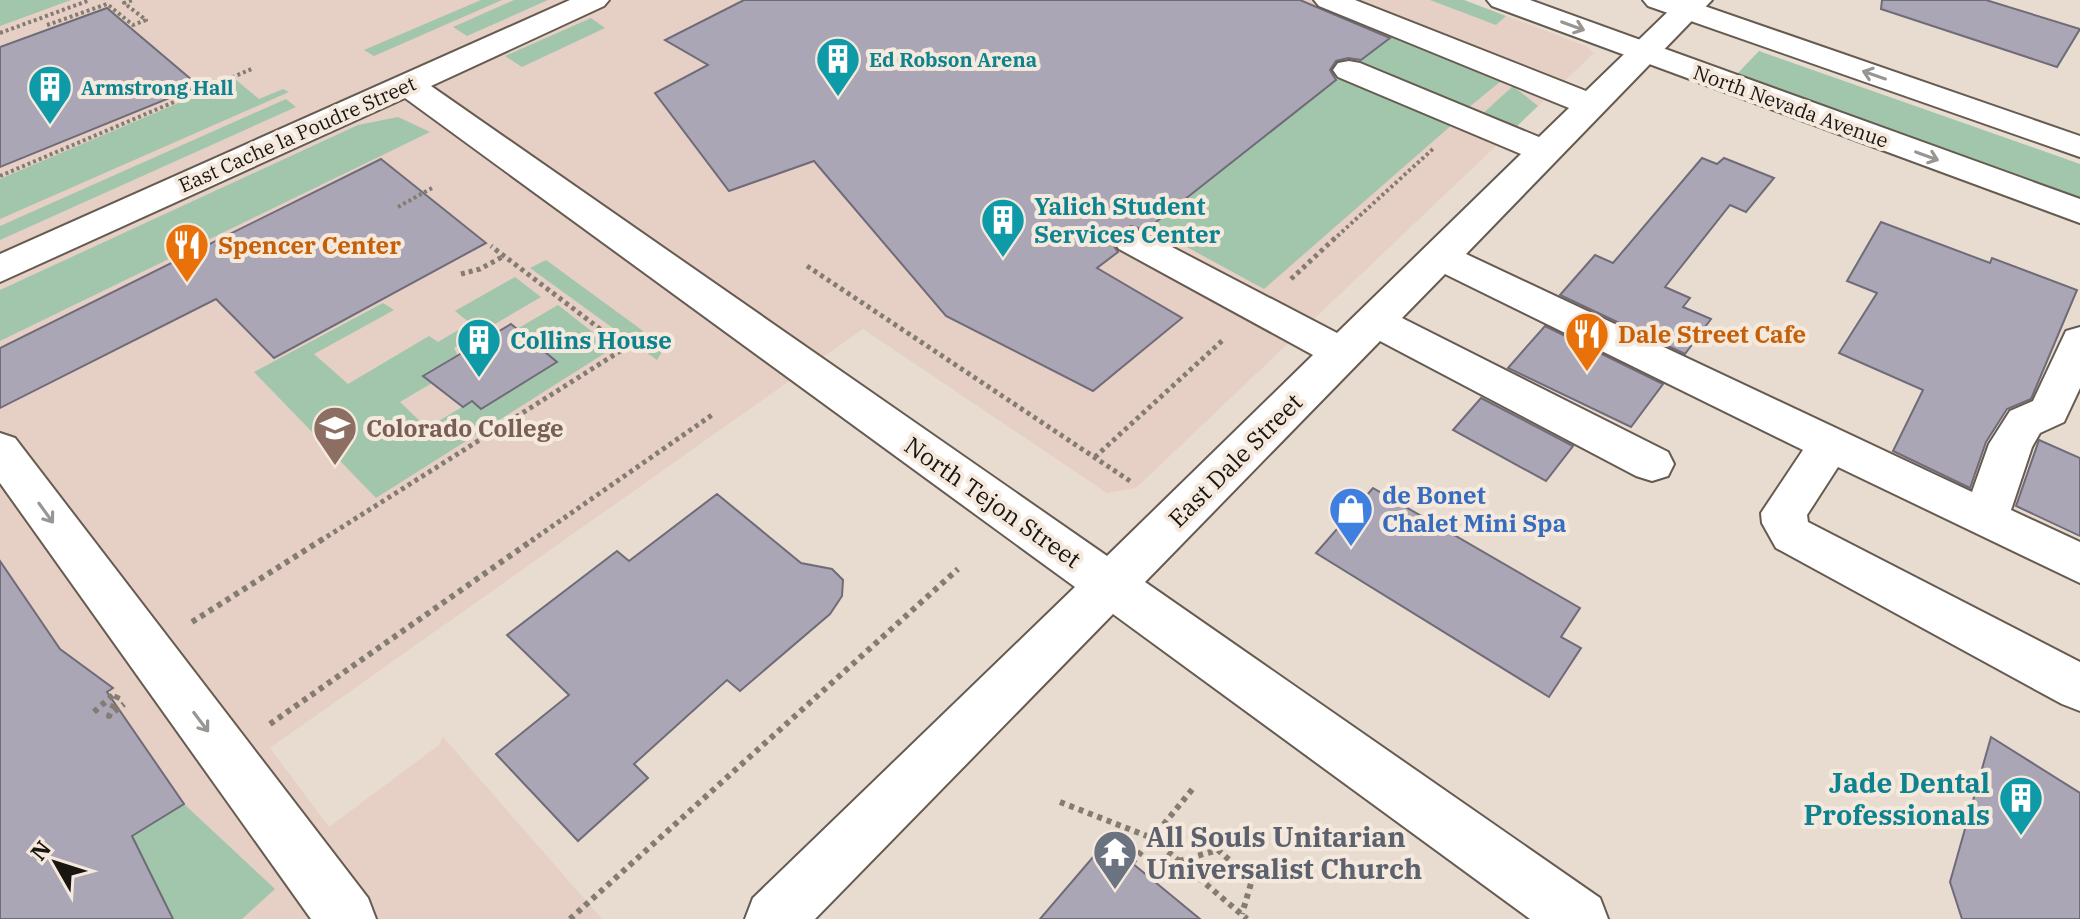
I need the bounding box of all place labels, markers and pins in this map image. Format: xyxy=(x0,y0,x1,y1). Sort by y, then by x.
building icon: Ed Robson Arena xyxy=(814,35,862,98)
place label: Ed Robson Arena xyxy=(869,46,1037,73)
building icon: Armstrong Hall xyxy=(26,63,74,126)
place label: Armstrong Hall xyxy=(81,74,233,101)
place label: Yalich Student Services Center xyxy=(1034,190,1221,250)
building icon: Yalich Student Services Center xyxy=(979,196,1027,259)
restaurant icon: Spencer Center xyxy=(163,221,211,284)
place label: Spencer Center xyxy=(218,229,401,261)
restaurant icon: Dale Street Cafe xyxy=(1563,310,1611,373)
building icon: Collins House xyxy=(455,316,503,379)
place label: Dale Street Cafe xyxy=(1618,318,1806,350)
place label: Collins House xyxy=(510,324,672,356)
school or university icon: Colorado College xyxy=(311,404,359,467)
place label: Colorado College xyxy=(366,412,564,444)
place label: de Bonet Chalet Mini Spa xyxy=(1382,479,1567,539)
shop icon: de Bonet Chalet Mini Spa xyxy=(1327,485,1375,548)
place label: Jade Dental Professionals xyxy=(1803,764,1990,833)
building icon: Jade Dental Professionals xyxy=(1997,774,2045,837)
place label: All Souls Unitarian Universalist Church xyxy=(1146,818,1422,887)
temple icon: All Souls Unitarian Universalist Church xyxy=(1091,828,1139,891)

